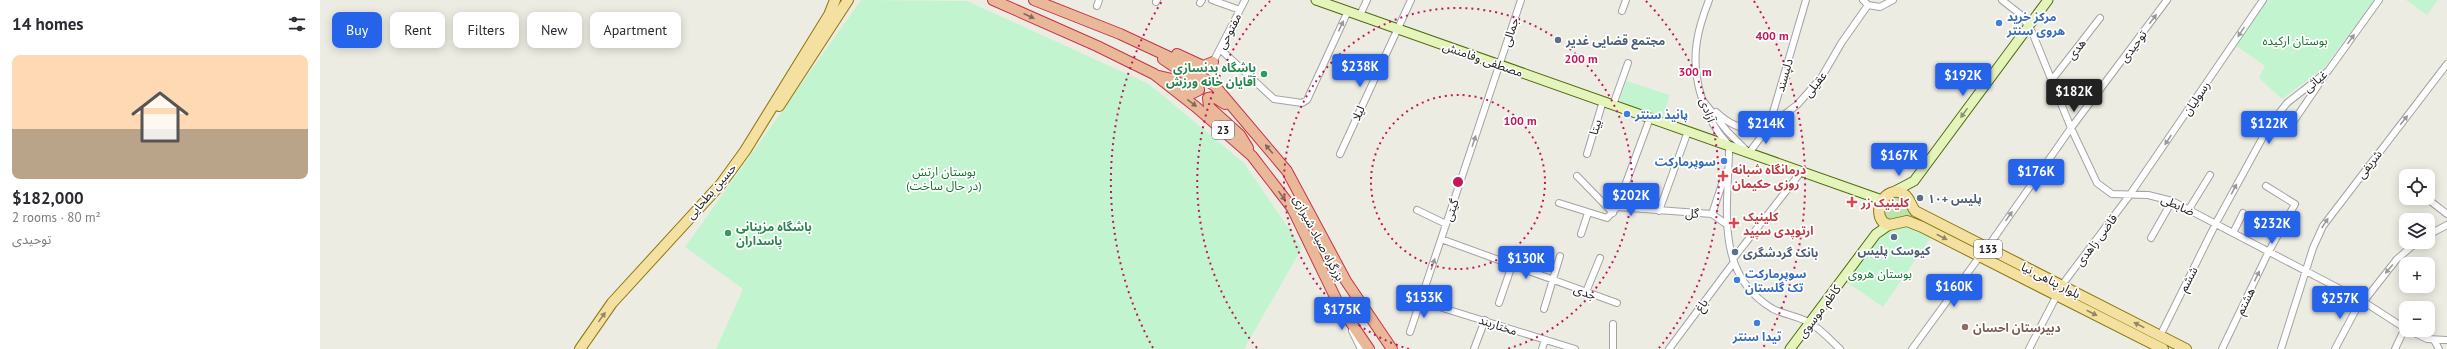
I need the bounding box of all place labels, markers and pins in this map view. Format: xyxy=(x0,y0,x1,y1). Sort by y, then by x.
place label: مرکز خرید هروی سنتر xyxy=(2006,9,2066,38)
marker: مرکز خرید هروی سنتر xyxy=(1994,18,2004,28)
place label: مجتمع قضایی غدیر xyxy=(1565,33,1665,50)
marker: مجتمع قضایی غدیر xyxy=(1553,35,1563,45)
pin: $238K xyxy=(1332,54,1388,88)
place label: باشگاه بدنسازی آقایان خانه ورزش xyxy=(1166,60,1257,89)
pin: $192K xyxy=(1935,63,1991,97)
marker: باشگاه بدنسازی آقایان خانه ورزش xyxy=(1259,69,1269,79)
pin: $182K xyxy=(2046,79,2102,113)
place label: پانیذ سنتر xyxy=(1634,107,1688,123)
marker: پانیذ سنتر xyxy=(1622,109,1632,119)
pin: $214K xyxy=(1738,111,1794,145)
pin: $122K xyxy=(2241,111,2297,145)
pin: $167K xyxy=(1871,143,1927,177)
place label: سوپرمارکت xyxy=(1655,154,1716,170)
marker: سوپرمارکت xyxy=(1719,156,1729,166)
pin: $176K xyxy=(2008,159,2064,193)
place label: درمانگاه شبانه روزی حکیمان xyxy=(1732,162,1806,191)
marker: درمانگاه شبانه روزی حکیمان xyxy=(1717,170,1729,182)
centre of rings xyxy=(1451,175,1465,189)
pin: $202K xyxy=(1603,183,1659,217)
place label: پلیس +۱۰ xyxy=(1928,191,1982,207)
marker: پلیس +۱۰ xyxy=(1915,193,1925,203)
place label: کلینیک زر xyxy=(1860,195,1910,210)
marker: کلینیک زر xyxy=(1846,196,1858,208)
place label: کلینیک ارتوپدی سپید xyxy=(1743,209,1814,239)
pin: $232K xyxy=(2244,211,2300,245)
marker: کلینیک ارتوپدی سپید xyxy=(1728,217,1740,229)
place label: باشگاه مزینانی پاسداران xyxy=(736,219,812,249)
marker: باشگاه مزینانی پاسداران xyxy=(723,228,733,238)
marker: کیوسک پلیس xyxy=(1889,232,1899,242)
place label: کیوسک پلیس xyxy=(1857,243,1931,259)
place label: بانک گردشگری xyxy=(1743,245,1819,260)
pin: $130K xyxy=(1498,246,1554,280)
marker: بانک گردشگری xyxy=(1730,247,1740,257)
place label: سوپرمارکت تک گلستان xyxy=(1745,266,1806,295)
pin: $160K xyxy=(1926,274,1982,308)
marker: سوپرمارکت تک گلستان xyxy=(1732,275,1742,285)
pin: $153K xyxy=(1396,285,1452,319)
pin: $257K xyxy=(2312,286,2368,320)
pin: $175K xyxy=(1314,297,1370,331)
marker: تیدا سنتر xyxy=(1752,318,1762,328)
place label: دبیرستان احسان xyxy=(1973,320,2061,335)
marker: دبیرستان احسان xyxy=(1960,322,1970,332)
place label: تیدا سنتر xyxy=(1732,329,1782,344)

